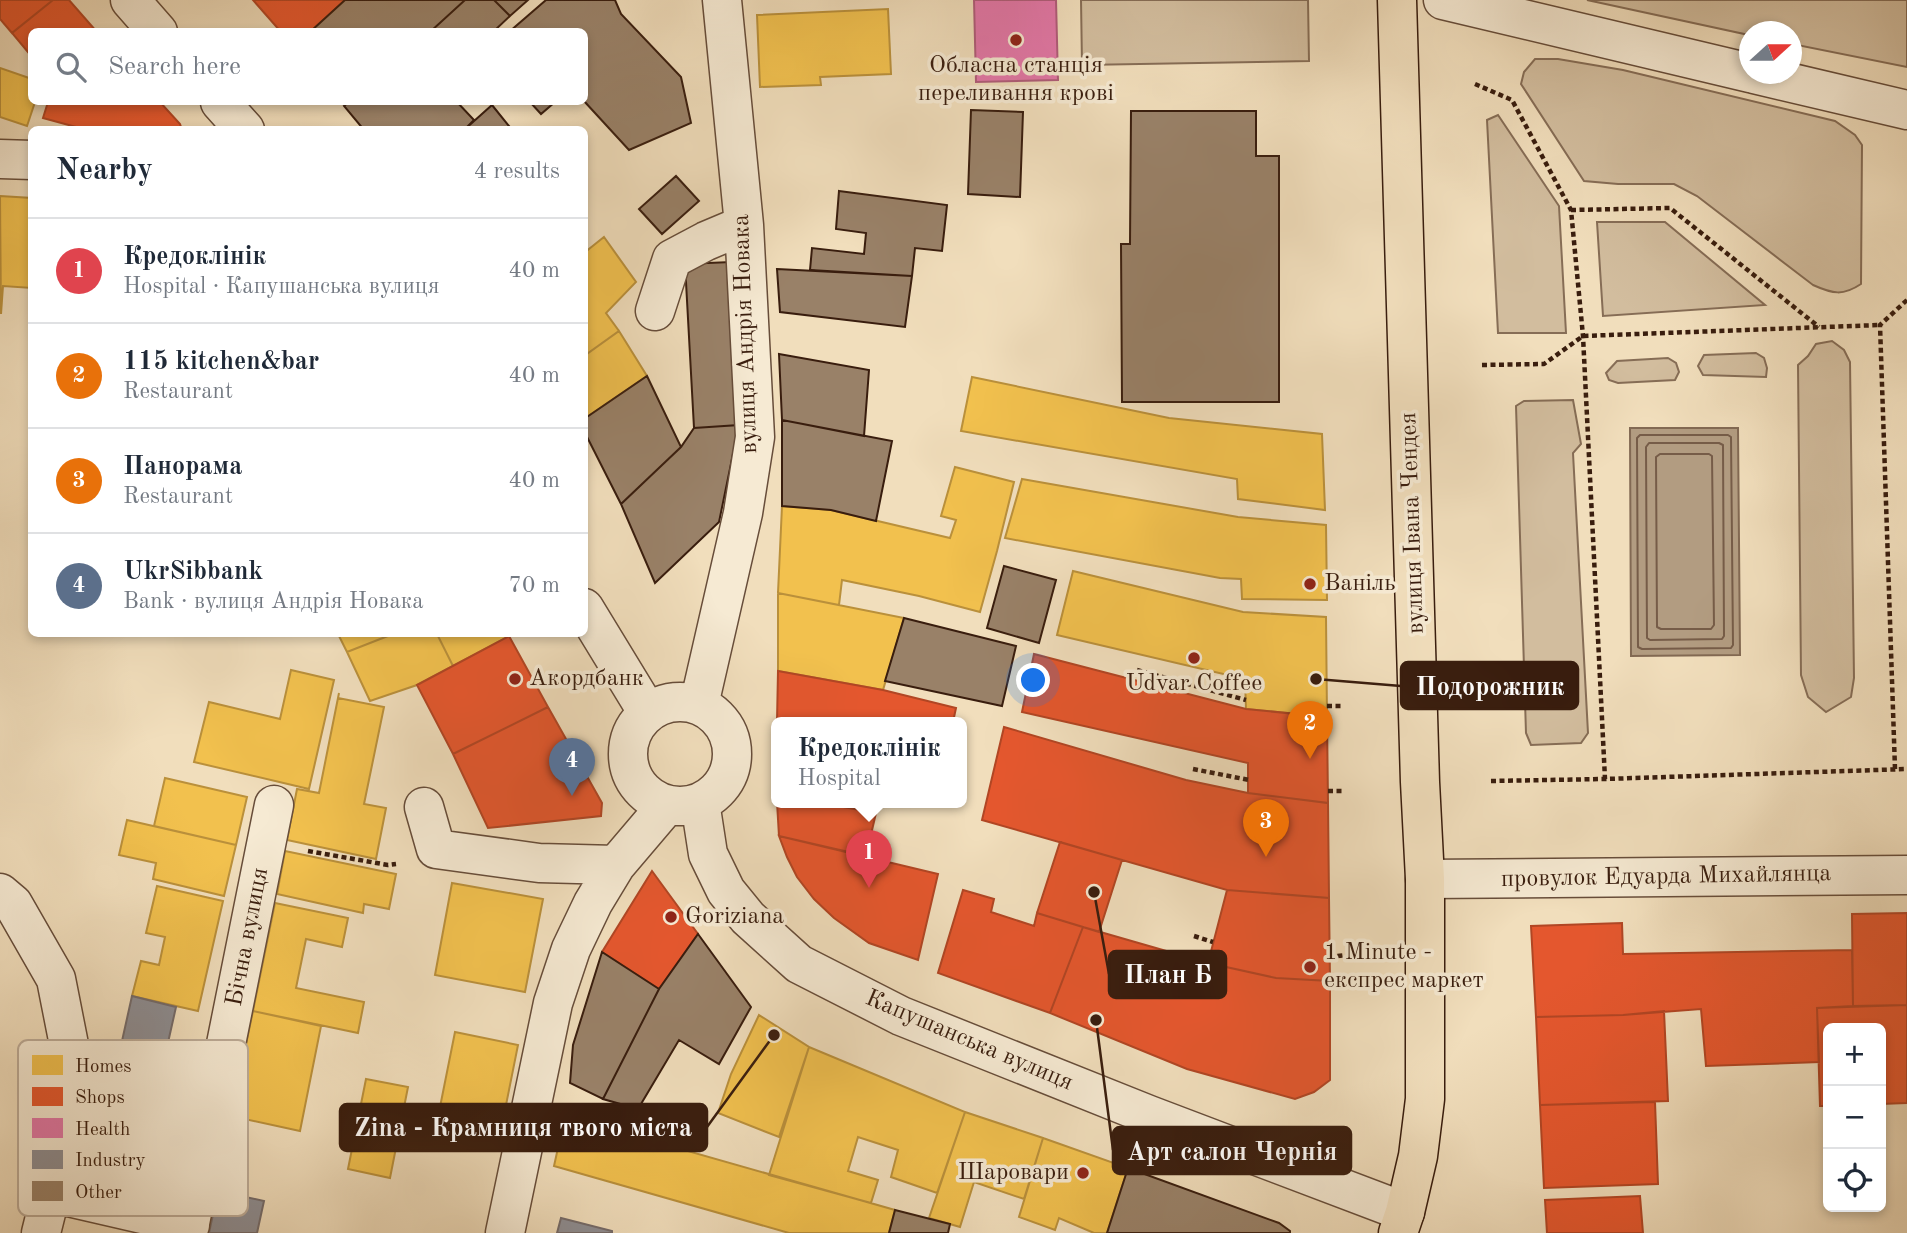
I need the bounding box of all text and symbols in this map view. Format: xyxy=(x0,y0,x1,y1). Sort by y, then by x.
north arrow xyxy=(1739,21,1802,84)
search box xyxy=(28,28,588,105)
marker: Обласна станція переливання крові xyxy=(1008,32,1024,48)
icon: search xyxy=(52,48,90,86)
text: Search here xyxy=(108,54,241,80)
place label: Обласна станція переливання крові xyxy=(918,54,1114,106)
text: Nearby xyxy=(56,156,153,186)
text: 4 results xyxy=(474,160,560,183)
street label: вулиця Андрія Новака xyxy=(730,214,762,454)
text: Кредоклінік xyxy=(123,244,266,270)
text: 1 xyxy=(72,259,86,282)
text: 40 m xyxy=(509,259,560,282)
text: Hospital · Капушанська вулиця xyxy=(123,275,439,298)
text: 115 kitchen&bar xyxy=(123,349,319,375)
text: 2 xyxy=(72,364,86,387)
text: 40 m xyxy=(509,364,560,387)
text: Restaurant xyxy=(123,380,233,403)
street label: вулиця Івана Чендея xyxy=(1397,412,1429,634)
text: Панорама xyxy=(123,454,242,480)
text: 3 xyxy=(72,469,86,492)
text: 40 m xyxy=(509,469,560,492)
text: Restaurant xyxy=(123,485,233,508)
text: UkrSibbank xyxy=(123,559,263,585)
place label: Ваніль xyxy=(1324,572,1395,596)
text: 4 xyxy=(72,574,86,597)
text: 70 m xyxy=(509,574,560,597)
marker: Ваніль xyxy=(1302,576,1318,592)
text: Bank · вулиця Андрія Новака xyxy=(123,590,424,613)
marker: Udvar Coffee xyxy=(1186,650,1202,666)
callout: Подорожник xyxy=(1401,662,1578,709)
your location xyxy=(1016,663,1050,697)
place label: Акордбанк xyxy=(529,667,644,691)
marker: Акордбанк xyxy=(507,671,523,687)
place label: Udvar Coffee xyxy=(1126,672,1262,696)
text: Подорожник xyxy=(1416,675,1565,701)
pin: 2 xyxy=(1287,701,1333,759)
popup xyxy=(771,717,967,808)
text: Кредоклінік xyxy=(797,736,941,762)
pin: 4 xyxy=(549,738,595,796)
text: Hospital xyxy=(797,767,881,790)
pin: 3 xyxy=(1243,799,1289,857)
pin: 1 xyxy=(846,830,892,888)
street label: провулок Едуарда Михайлянца xyxy=(1501,862,1832,892)
street label: Бічна вулиця xyxy=(223,866,273,1008)
place label: Goriziana xyxy=(685,905,784,929)
marker: Goriziana xyxy=(663,909,679,925)
place label: 1 Minute - експрес маркет xyxy=(1324,941,1484,993)
callout: План Б xyxy=(1109,951,1226,998)
marker: 1 Minute - експрес маркет xyxy=(1302,959,1318,975)
text: План Б xyxy=(1124,963,1212,989)
street label: Капушанська вулиця xyxy=(862,986,1076,1096)
map controls xyxy=(1823,1023,1886,1212)
button: + xyxy=(1823,1023,1886,1086)
legend xyxy=(18,1040,248,1216)
text: Homes xyxy=(75,1058,131,1077)
button: − xyxy=(1823,1086,1886,1149)
text: Shops xyxy=(75,1089,125,1108)
callout: Zina - Крамниця твого міста xyxy=(340,1104,707,1151)
text: Zina - Крамниця твого міста xyxy=(354,1116,692,1142)
text: Health xyxy=(75,1121,130,1140)
callout: Арт салон Чернія xyxy=(1113,1127,1351,1174)
text: Арт салон Чернія xyxy=(1127,1140,1337,1166)
button: locate xyxy=(1823,1149,1886,1212)
text: Industry xyxy=(75,1152,146,1171)
place label: Шаровари xyxy=(958,1161,1069,1185)
marker: Шаровари xyxy=(1075,1165,1091,1181)
text: Other xyxy=(75,1184,122,1203)

